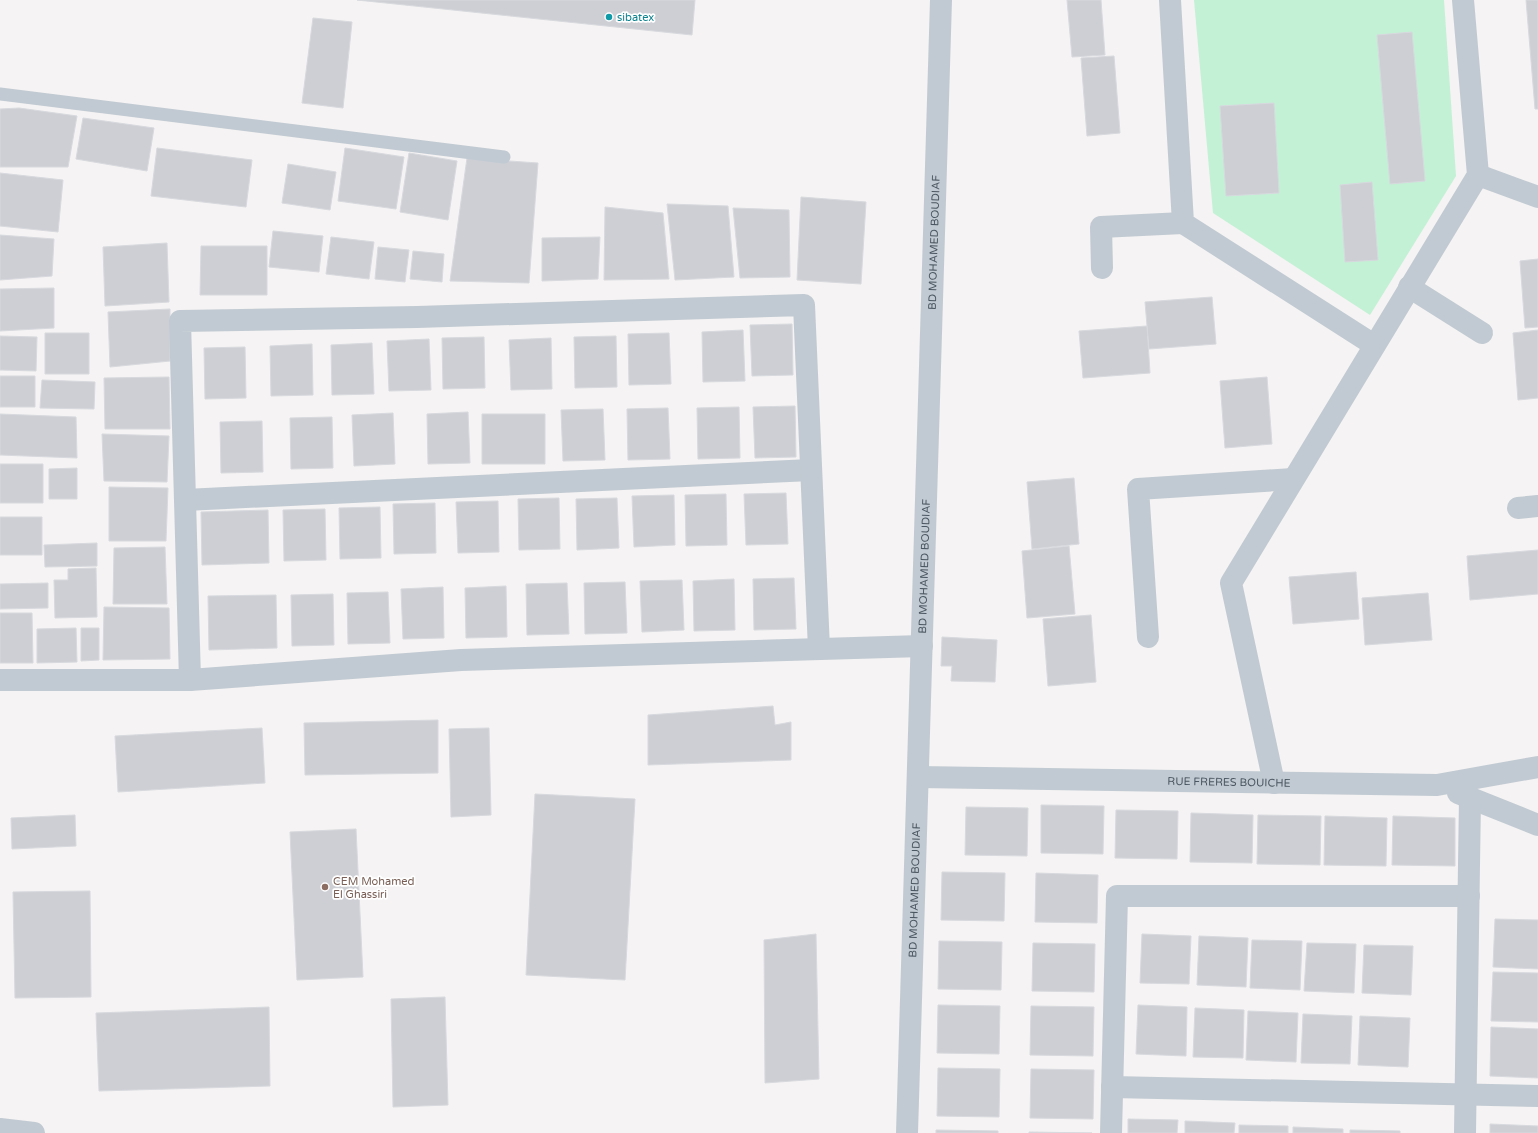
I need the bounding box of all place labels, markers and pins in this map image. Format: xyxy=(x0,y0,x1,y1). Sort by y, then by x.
place label: sibatex xyxy=(617,11,654,24)
marker: sibatex xyxy=(604,12,614,22)
place label: CEM Mohamed El Ghassiri xyxy=(333,875,415,901)
marker: CEM Mohamed El Ghassiri xyxy=(320,882,330,892)

